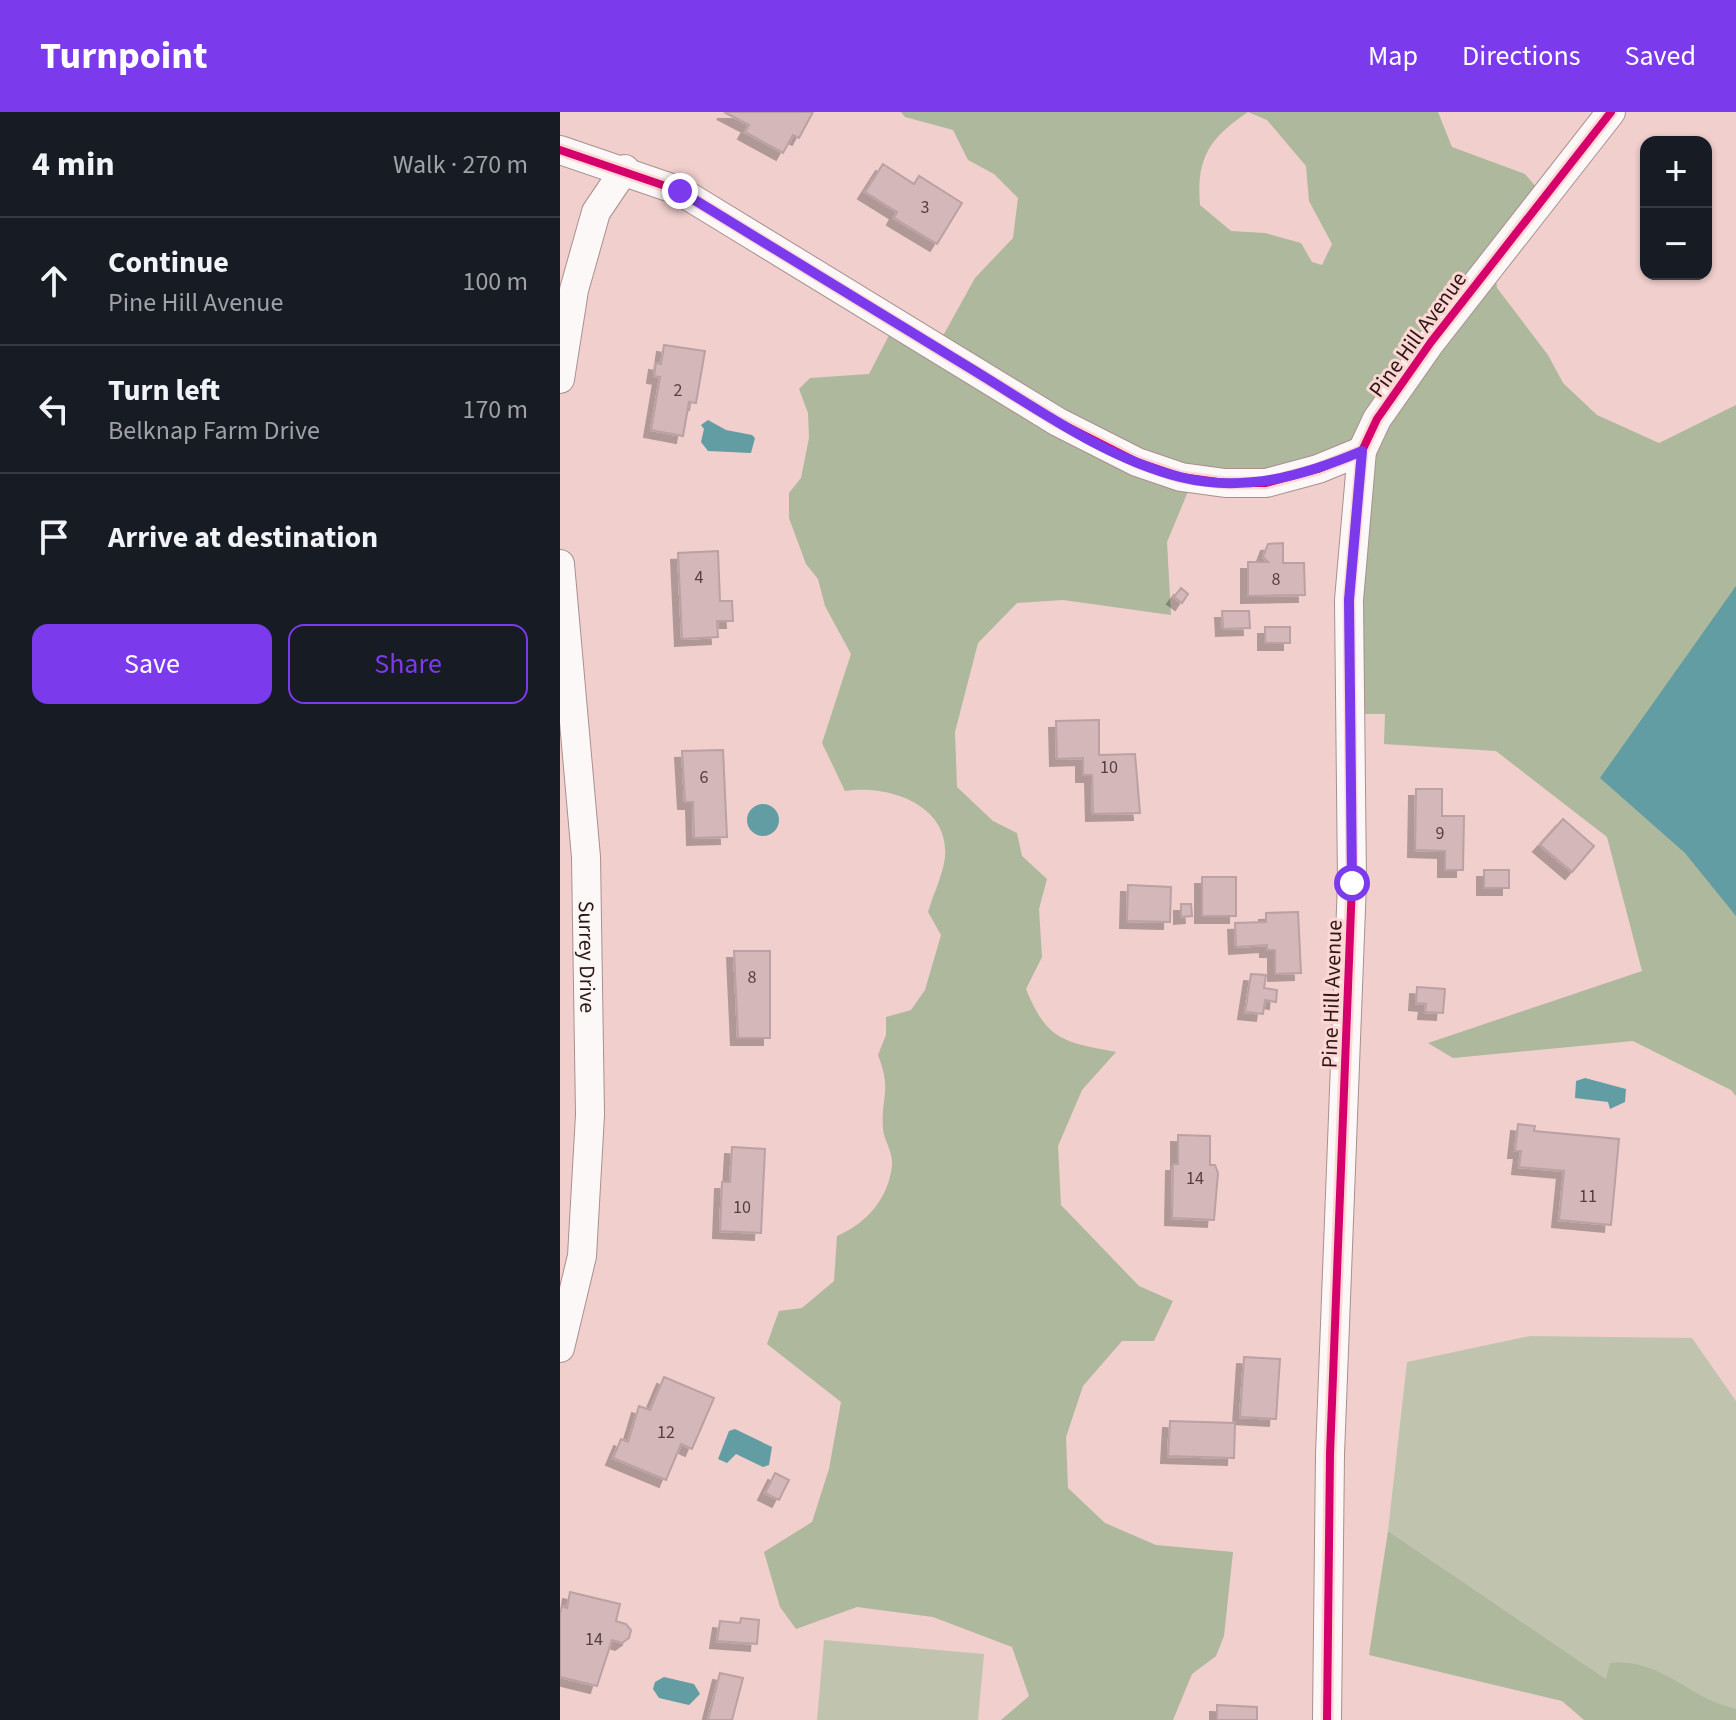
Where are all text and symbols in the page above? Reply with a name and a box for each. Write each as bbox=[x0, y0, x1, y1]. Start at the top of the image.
text: Turnpoint bbox=[40, 29, 208, 83]
text: Map bbox=[1368, 36, 1418, 76]
text: Directions bbox=[1462, 36, 1581, 76]
text: Saved bbox=[1625, 36, 1696, 76]
map controls bbox=[1640, 136, 1712, 280]
button: + bbox=[1640, 136, 1712, 208]
text: 4 min bbox=[32, 140, 115, 189]
text: Walk · 270 m bbox=[393, 146, 528, 183]
route end bbox=[662, 173, 698, 209]
house number: 3 bbox=[921, 195, 930, 220]
button: − bbox=[1640, 208, 1712, 280]
text: Continue bbox=[108, 241, 229, 284]
icon: ahead bbox=[32, 259, 76, 303]
text: 100 m bbox=[462, 263, 528, 300]
street label: Pine Hill Avenue bbox=[1361, 265, 1474, 404]
text: Pine Hill Avenue bbox=[108, 284, 283, 321]
text: Turn left bbox=[108, 369, 220, 412]
house number: 2 bbox=[674, 378, 683, 403]
icon: left bbox=[32, 387, 76, 431]
text: 170 m bbox=[462, 391, 528, 428]
text: Belknap Farm Drive bbox=[108, 412, 320, 449]
icon: arrive bbox=[32, 515, 76, 559]
text: Arrive at destination bbox=[108, 516, 378, 559]
house number: 4 bbox=[695, 565, 704, 590]
house number: 8 bbox=[1272, 567, 1281, 592]
button: Save bbox=[32, 624, 272, 704]
button: Share bbox=[288, 624, 528, 704]
house number: 10 bbox=[1100, 755, 1118, 780]
house number: 6 bbox=[700, 765, 709, 790]
house number: 9 bbox=[1436, 821, 1445, 846]
route start bbox=[1334, 865, 1370, 901]
street label: Surrey Drive bbox=[570, 901, 603, 1013]
street label: Pine Hill Avenue bbox=[1313, 919, 1351, 1069]
house number: 8 bbox=[748, 965, 757, 990]
house number: 14 bbox=[1186, 1166, 1204, 1191]
house number: 11 bbox=[1579, 1184, 1597, 1209]
house number: 10 bbox=[733, 1195, 751, 1220]
house number: 12 bbox=[657, 1420, 675, 1445]
house number: 14 bbox=[585, 1627, 603, 1652]

